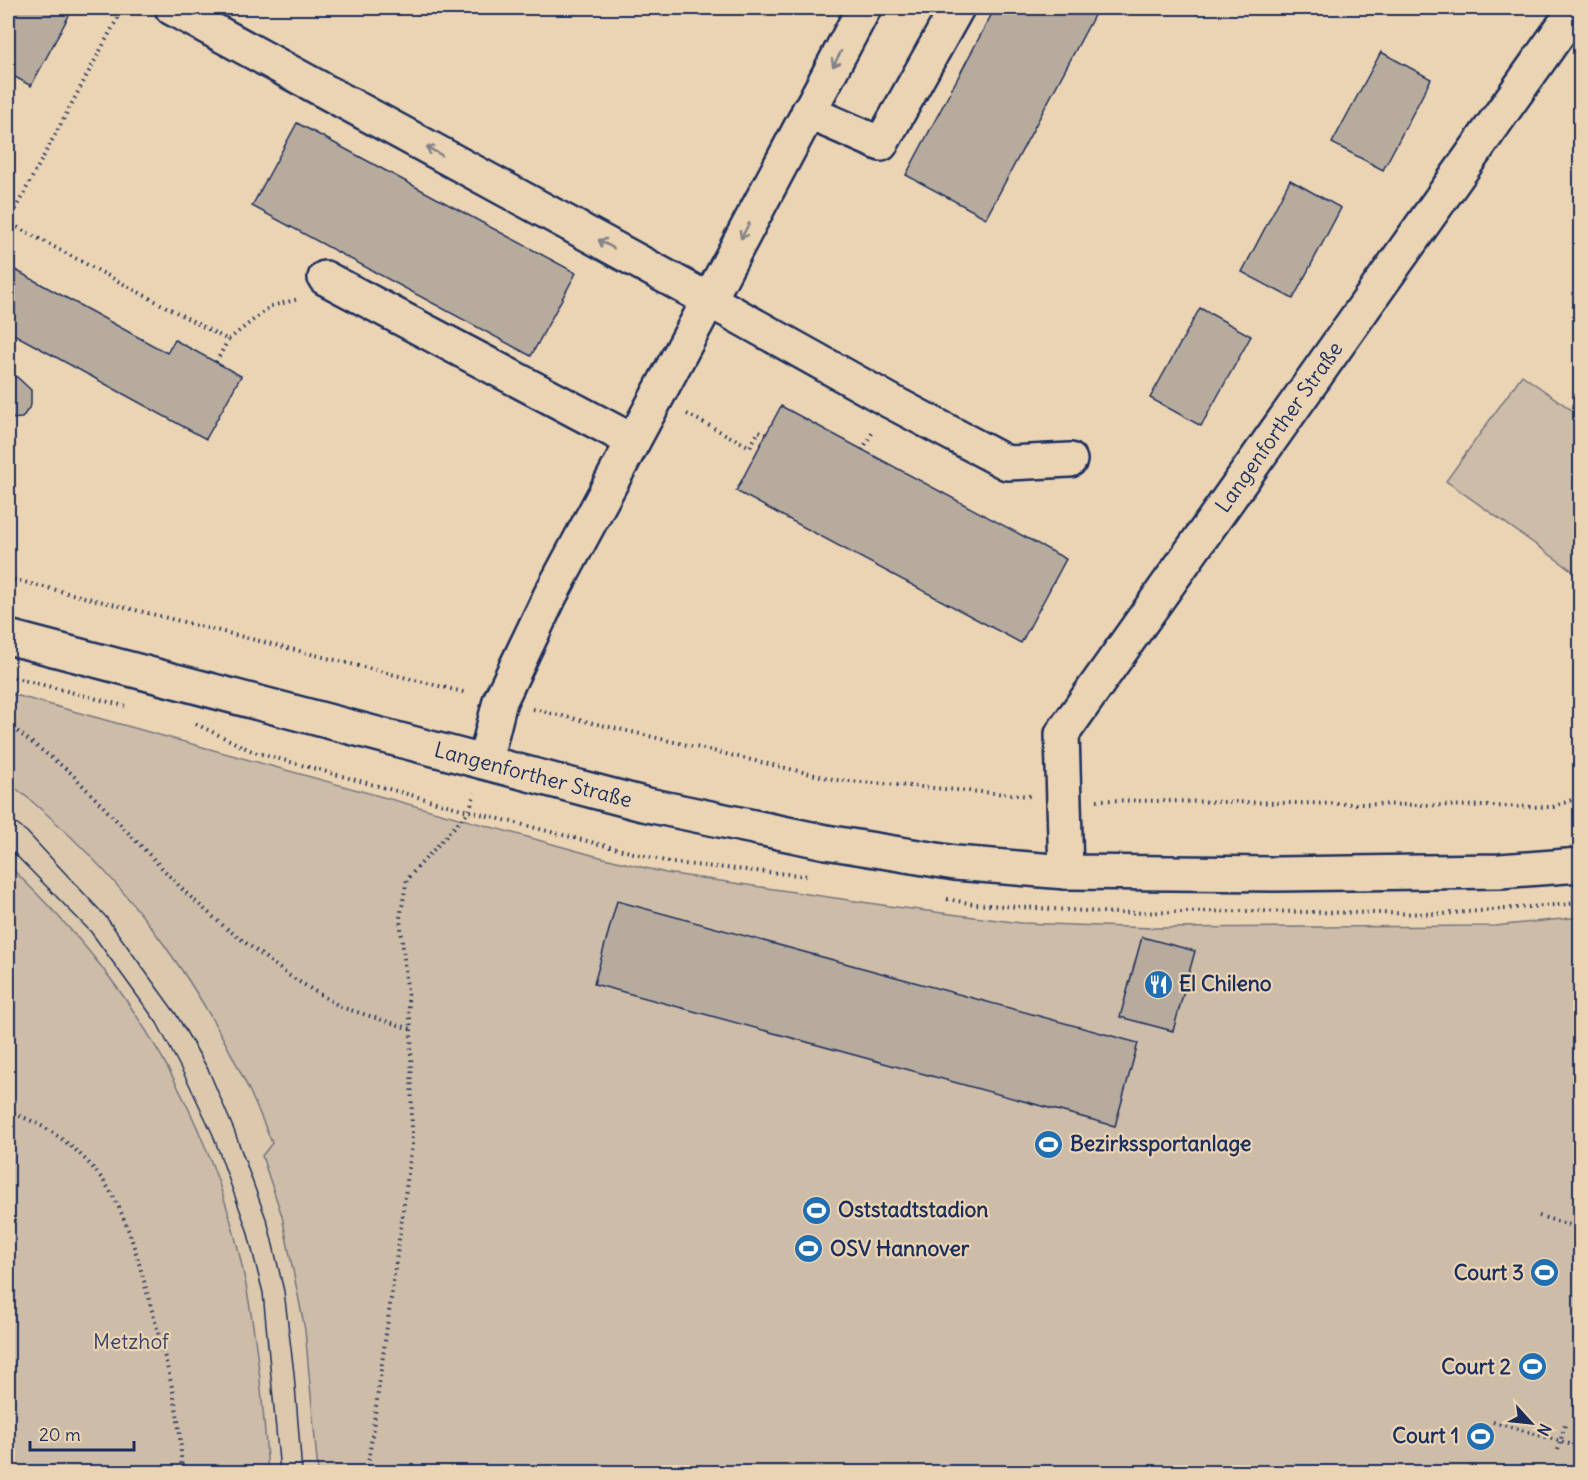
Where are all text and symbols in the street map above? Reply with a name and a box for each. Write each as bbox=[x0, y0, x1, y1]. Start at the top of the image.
one-way arrow bbox=[831, 50, 843, 67]
one-way arrow bbox=[426, 145, 444, 156]
one-way arrow bbox=[739, 222, 750, 240]
one-way arrow bbox=[597, 238, 615, 249]
street label: Langenforther Straße bbox=[1209, 336, 1349, 518]
street label: Langenforther Straße bbox=[432, 736, 635, 814]
restaurant icon: El Chileno bbox=[1142, 968, 1174, 1000]
place label: El Chileno bbox=[1179, 970, 1272, 997]
sports icon: Bezirkssportanlage bbox=[1033, 1128, 1065, 1160]
place label: Bezirkssportanlage bbox=[1070, 1130, 1251, 1157]
sports icon: Oststadtstadion bbox=[801, 1194, 833, 1226]
place label: Oststadtstadion bbox=[838, 1196, 988, 1223]
sports icon: OSV Hannover bbox=[793, 1233, 825, 1265]
place label: OSV Hannover bbox=[830, 1235, 970, 1262]
sports icon: Court 3 bbox=[1529, 1257, 1561, 1289]
place label: Court 3 bbox=[1454, 1259, 1524, 1286]
park label: Metzhof bbox=[93, 1328, 170, 1355]
sports icon: Court 2 bbox=[1516, 1351, 1548, 1383]
place label: Court 2 bbox=[1441, 1353, 1511, 1380]
north arrow bbox=[1501, 1393, 1561, 1453]
scale bar bbox=[30, 1414, 134, 1452]
sports icon: Court 1 bbox=[1464, 1420, 1496, 1452]
text: N bbox=[1533, 1420, 1556, 1439]
place label: Court 1 bbox=[1392, 1422, 1459, 1449]
text: 20 m bbox=[39, 1423, 81, 1446]

